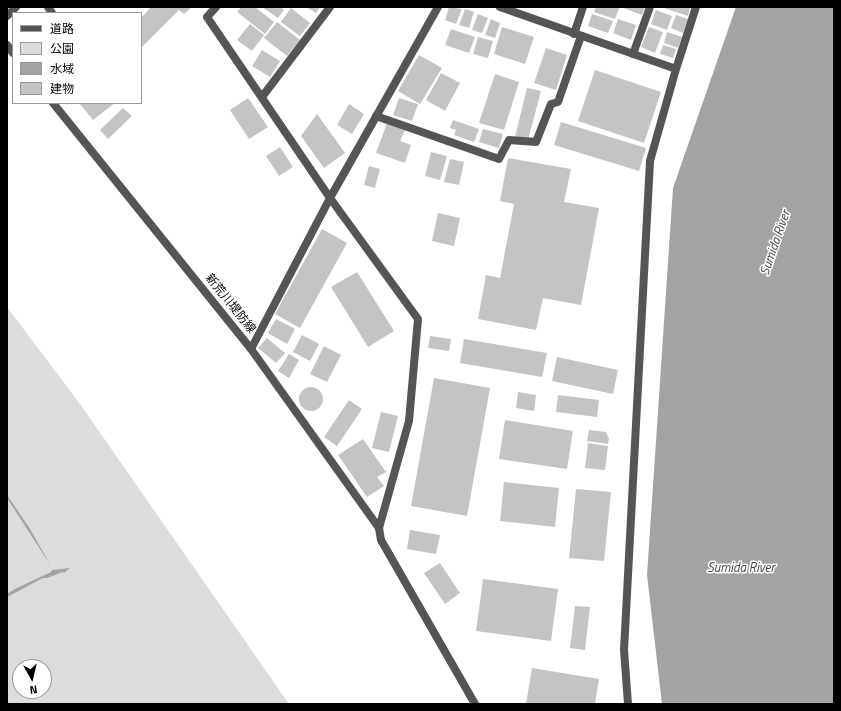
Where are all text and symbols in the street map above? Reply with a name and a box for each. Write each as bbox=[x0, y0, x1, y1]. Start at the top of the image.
legend bbox=[12, 12, 142, 104]
text: 道路 bbox=[50, 19, 74, 38]
text: 公園 bbox=[50, 39, 74, 58]
text: 水域 bbox=[50, 59, 74, 78]
text: 建物 bbox=[50, 79, 74, 98]
water label: Sumida River bbox=[758, 209, 794, 277]
street label: 新荒川堤防線 bbox=[202, 271, 258, 337]
water label: Sumida River bbox=[707, 561, 775, 577]
north arrow bbox=[12, 659, 52, 699]
text: N bbox=[29, 681, 38, 698]

